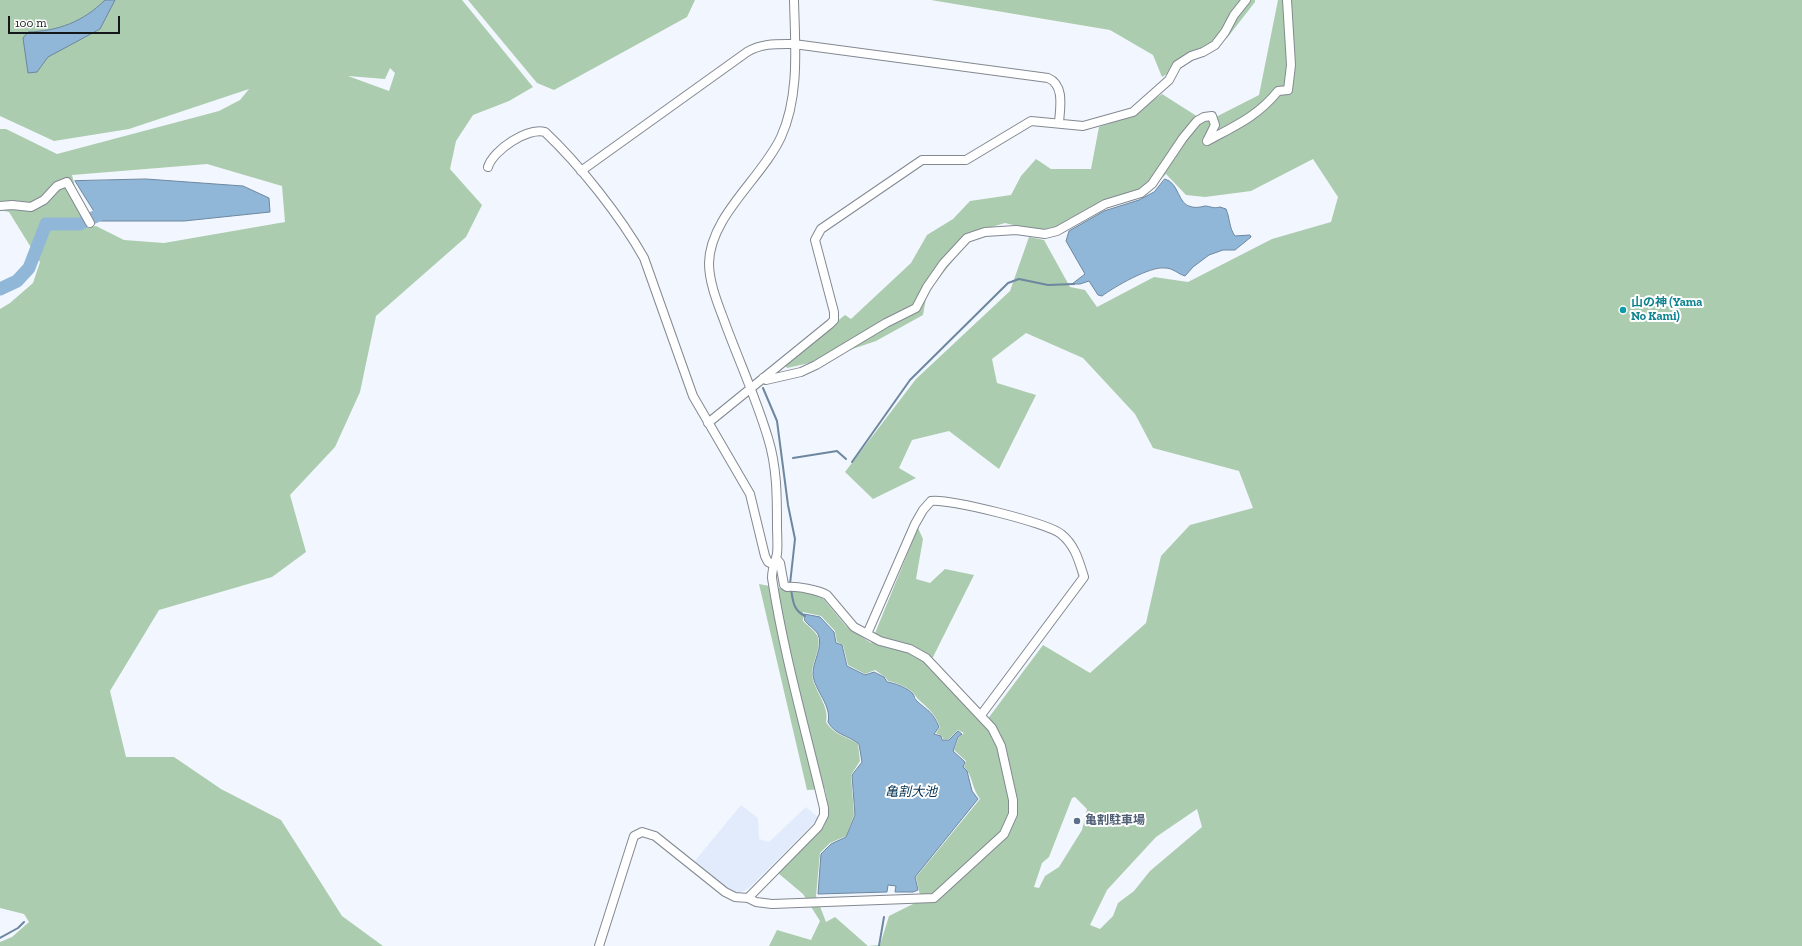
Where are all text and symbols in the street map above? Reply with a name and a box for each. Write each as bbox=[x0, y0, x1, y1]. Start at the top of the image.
scale bar bbox=[10, 8, 122, 34]
text: 100 m bbox=[15, 16, 47, 30]
place label: 山の神 (Yama No Kami) bbox=[1631, 296, 1702, 324]
marker: 山の神 (Yama No Kami) bbox=[1618, 305, 1628, 315]
water label: 亀割大池 bbox=[885, 784, 937, 800]
place label: 亀割駐車場 bbox=[1085, 814, 1145, 828]
marker: 亀割駐車場 bbox=[1072, 816, 1082, 826]

